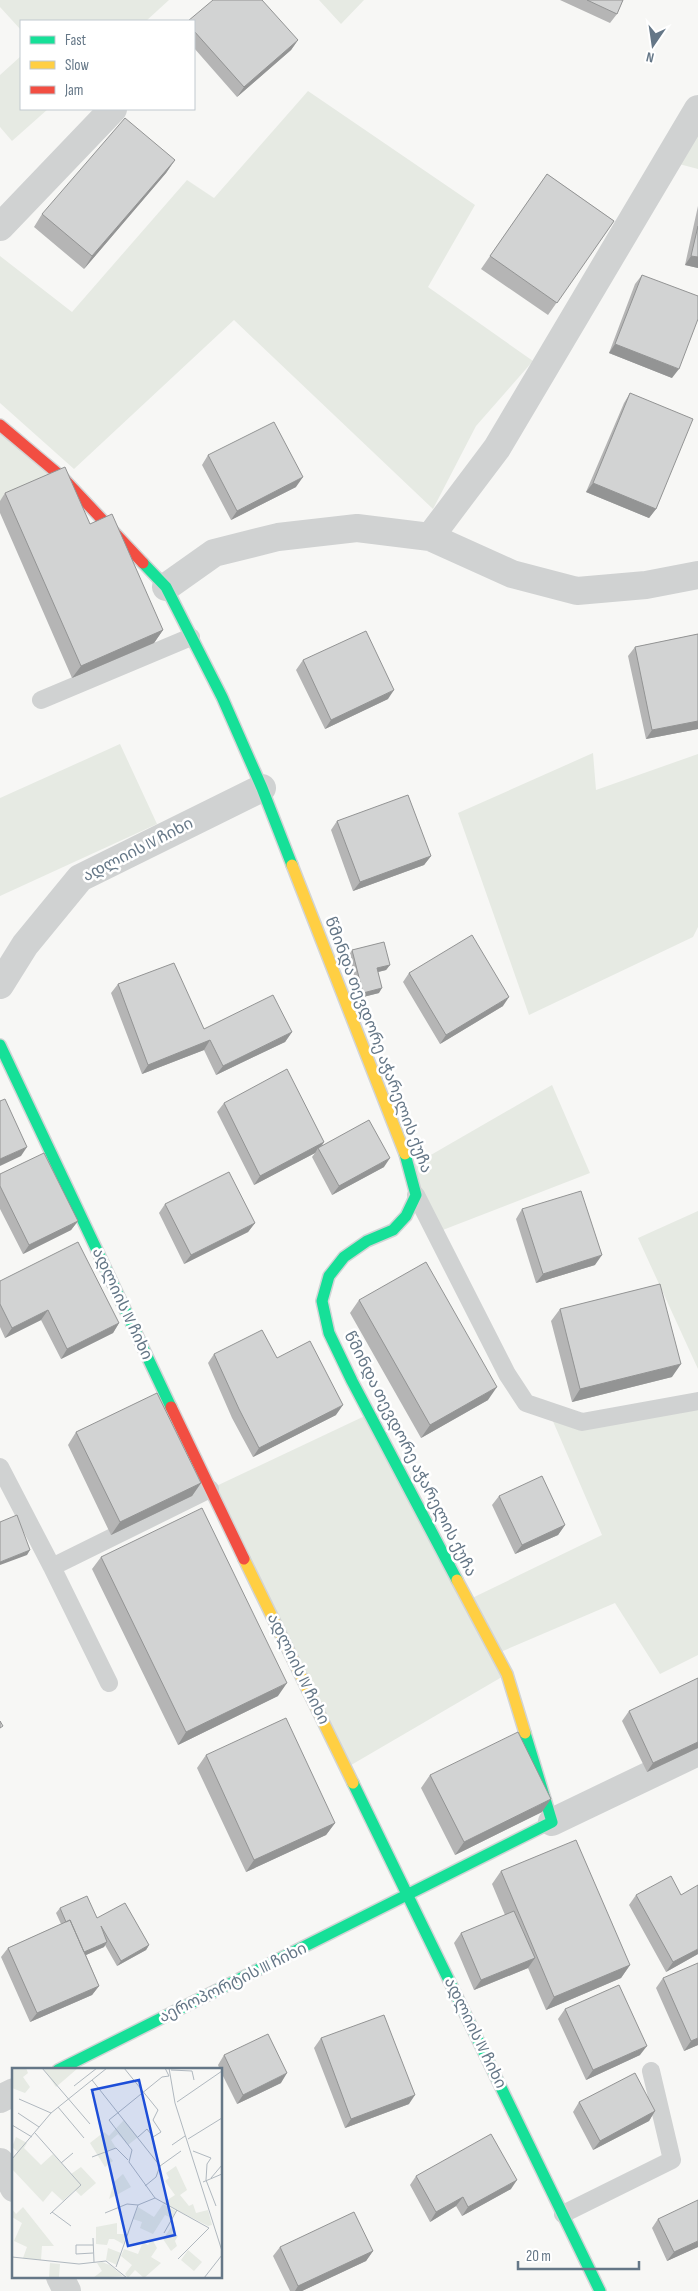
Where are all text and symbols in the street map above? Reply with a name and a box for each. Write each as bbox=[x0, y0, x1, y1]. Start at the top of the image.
legend bbox=[20, 20, 195, 110]
north arrow bbox=[628, 20, 678, 70]
text: Fast bbox=[65, 31, 87, 50]
text: N bbox=[645, 48, 656, 66]
text: Slow bbox=[65, 56, 89, 75]
text: Jam bbox=[64, 81, 83, 100]
street label: ადლიის IV ჩიხი bbox=[80, 814, 196, 886]
street label: წმინდა თევდორე აჭარელის ქუჩა bbox=[320, 914, 436, 1176]
street label: ადლიის IV ჩიხი bbox=[88, 1245, 156, 1363]
street label: წმინდა თევდორე აჭარელის ქუჩა bbox=[340, 1328, 480, 1580]
street label: ადლიის IV ჩიხი bbox=[263, 1610, 333, 1728]
street label: აეროპორტის III ჩიხი bbox=[156, 1939, 310, 2027]
street label: ადლიის IV ჩიხი bbox=[440, 1974, 510, 2092]
inset map bbox=[12, 2068, 222, 2278]
scale bar bbox=[518, 2238, 639, 2270]
text: 20 m bbox=[526, 2247, 551, 2266]

